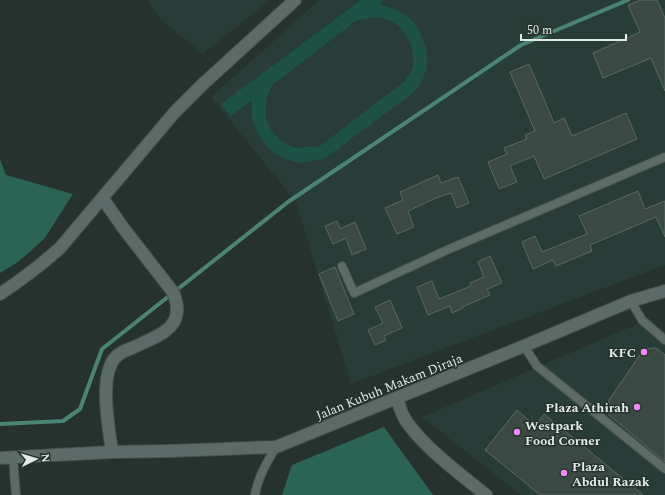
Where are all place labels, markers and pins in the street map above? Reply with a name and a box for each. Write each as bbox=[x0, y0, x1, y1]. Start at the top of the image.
place label: KFC bbox=[608, 343, 636, 363]
marker: KFC bbox=[639, 347, 649, 357]
place label: Plaza Athirah bbox=[545, 398, 629, 418]
marker: Plaza Athirah bbox=[632, 402, 642, 412]
place label: Westpark Food Corner bbox=[525, 416, 601, 451]
marker: Westpark Food Corner bbox=[512, 427, 522, 437]
place label: Plaza Abdul Razak bbox=[572, 457, 650, 492]
marker: Plaza Abdul Razak bbox=[559, 468, 569, 478]

